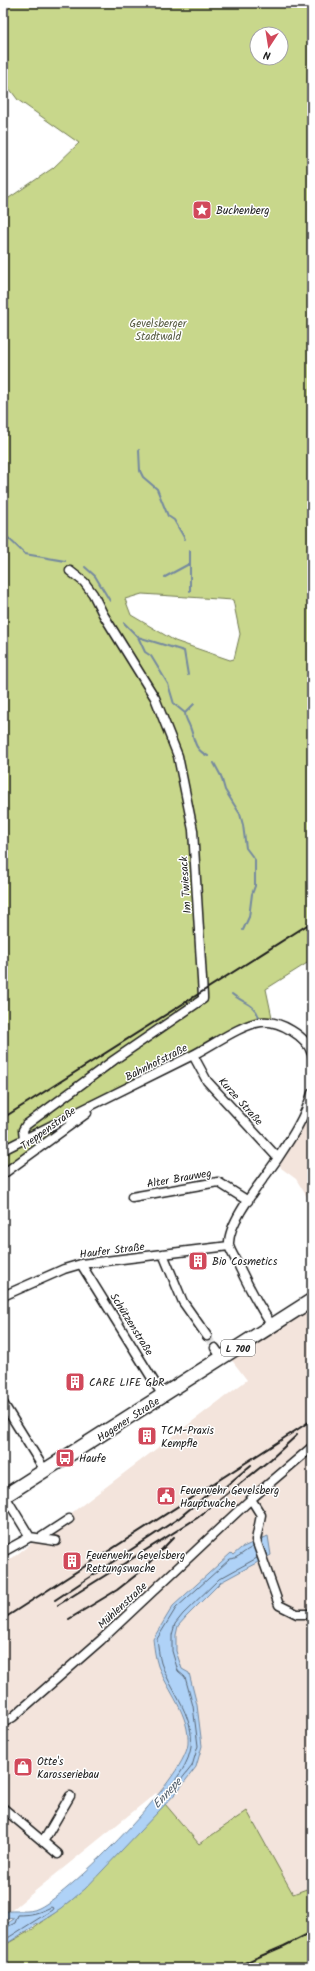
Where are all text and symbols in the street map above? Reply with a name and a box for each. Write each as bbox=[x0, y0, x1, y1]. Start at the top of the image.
north arrow bbox=[249, 26, 289, 66]
text: N bbox=[262, 45, 272, 64]
place icon: Buchenberg bbox=[191, 199, 213, 221]
place label: Buchenberg bbox=[216, 202, 270, 220]
park label: Gevelsberger Stadtwald bbox=[130, 315, 188, 346]
street label: Im Twiesack bbox=[175, 855, 197, 914]
street label: Bahnhofstraße bbox=[122, 1039, 191, 1086]
street label: Kurze Straße bbox=[214, 1073, 267, 1130]
street label: Treppenstraße bbox=[17, 1102, 80, 1155]
street label: Alter Brauweg bbox=[145, 1164, 213, 1194]
street label: Haufer Straße bbox=[79, 1238, 146, 1264]
building icon: Bio Cosmetics bbox=[187, 1250, 209, 1272]
place label: Bio Cosmetics bbox=[212, 1253, 278, 1271]
street label: Schützenstraße bbox=[105, 1290, 158, 1359]
road number: L 700 bbox=[221, 1340, 255, 1356]
building icon: CARE LIFE GbR bbox=[64, 1371, 86, 1393]
place label: CARE LIFE GbR bbox=[89, 1374, 165, 1392]
street label: Hagener Straße bbox=[94, 1393, 164, 1447]
place label: TCM-Praxis Kempfle bbox=[161, 1422, 214, 1453]
building icon: TCM-Praxis Kempfle bbox=[136, 1425, 158, 1447]
bus stop icon: Haufe bbox=[54, 1447, 76, 1469]
place label: Haufe bbox=[79, 1450, 106, 1468]
place label: Feuerwehr Gevelsberg Hauptwache bbox=[180, 1482, 279, 1513]
public building icon: Feuerwehr Gevelsberg Hauptwache bbox=[155, 1485, 177, 1507]
place label: Feuerwehr Gevelsberg Rettungswache bbox=[86, 1547, 185, 1578]
building icon: Feuerwehr Gevelsberg Rettungswache bbox=[61, 1550, 83, 1572]
street label: Mühlenstraße bbox=[94, 1578, 152, 1634]
place label: Otte's Karosseriebau bbox=[37, 1753, 100, 1784]
shop icon: Otte's Karosseriebau bbox=[12, 1756, 34, 1778]
water label: Ennepe bbox=[148, 1772, 188, 1813]

